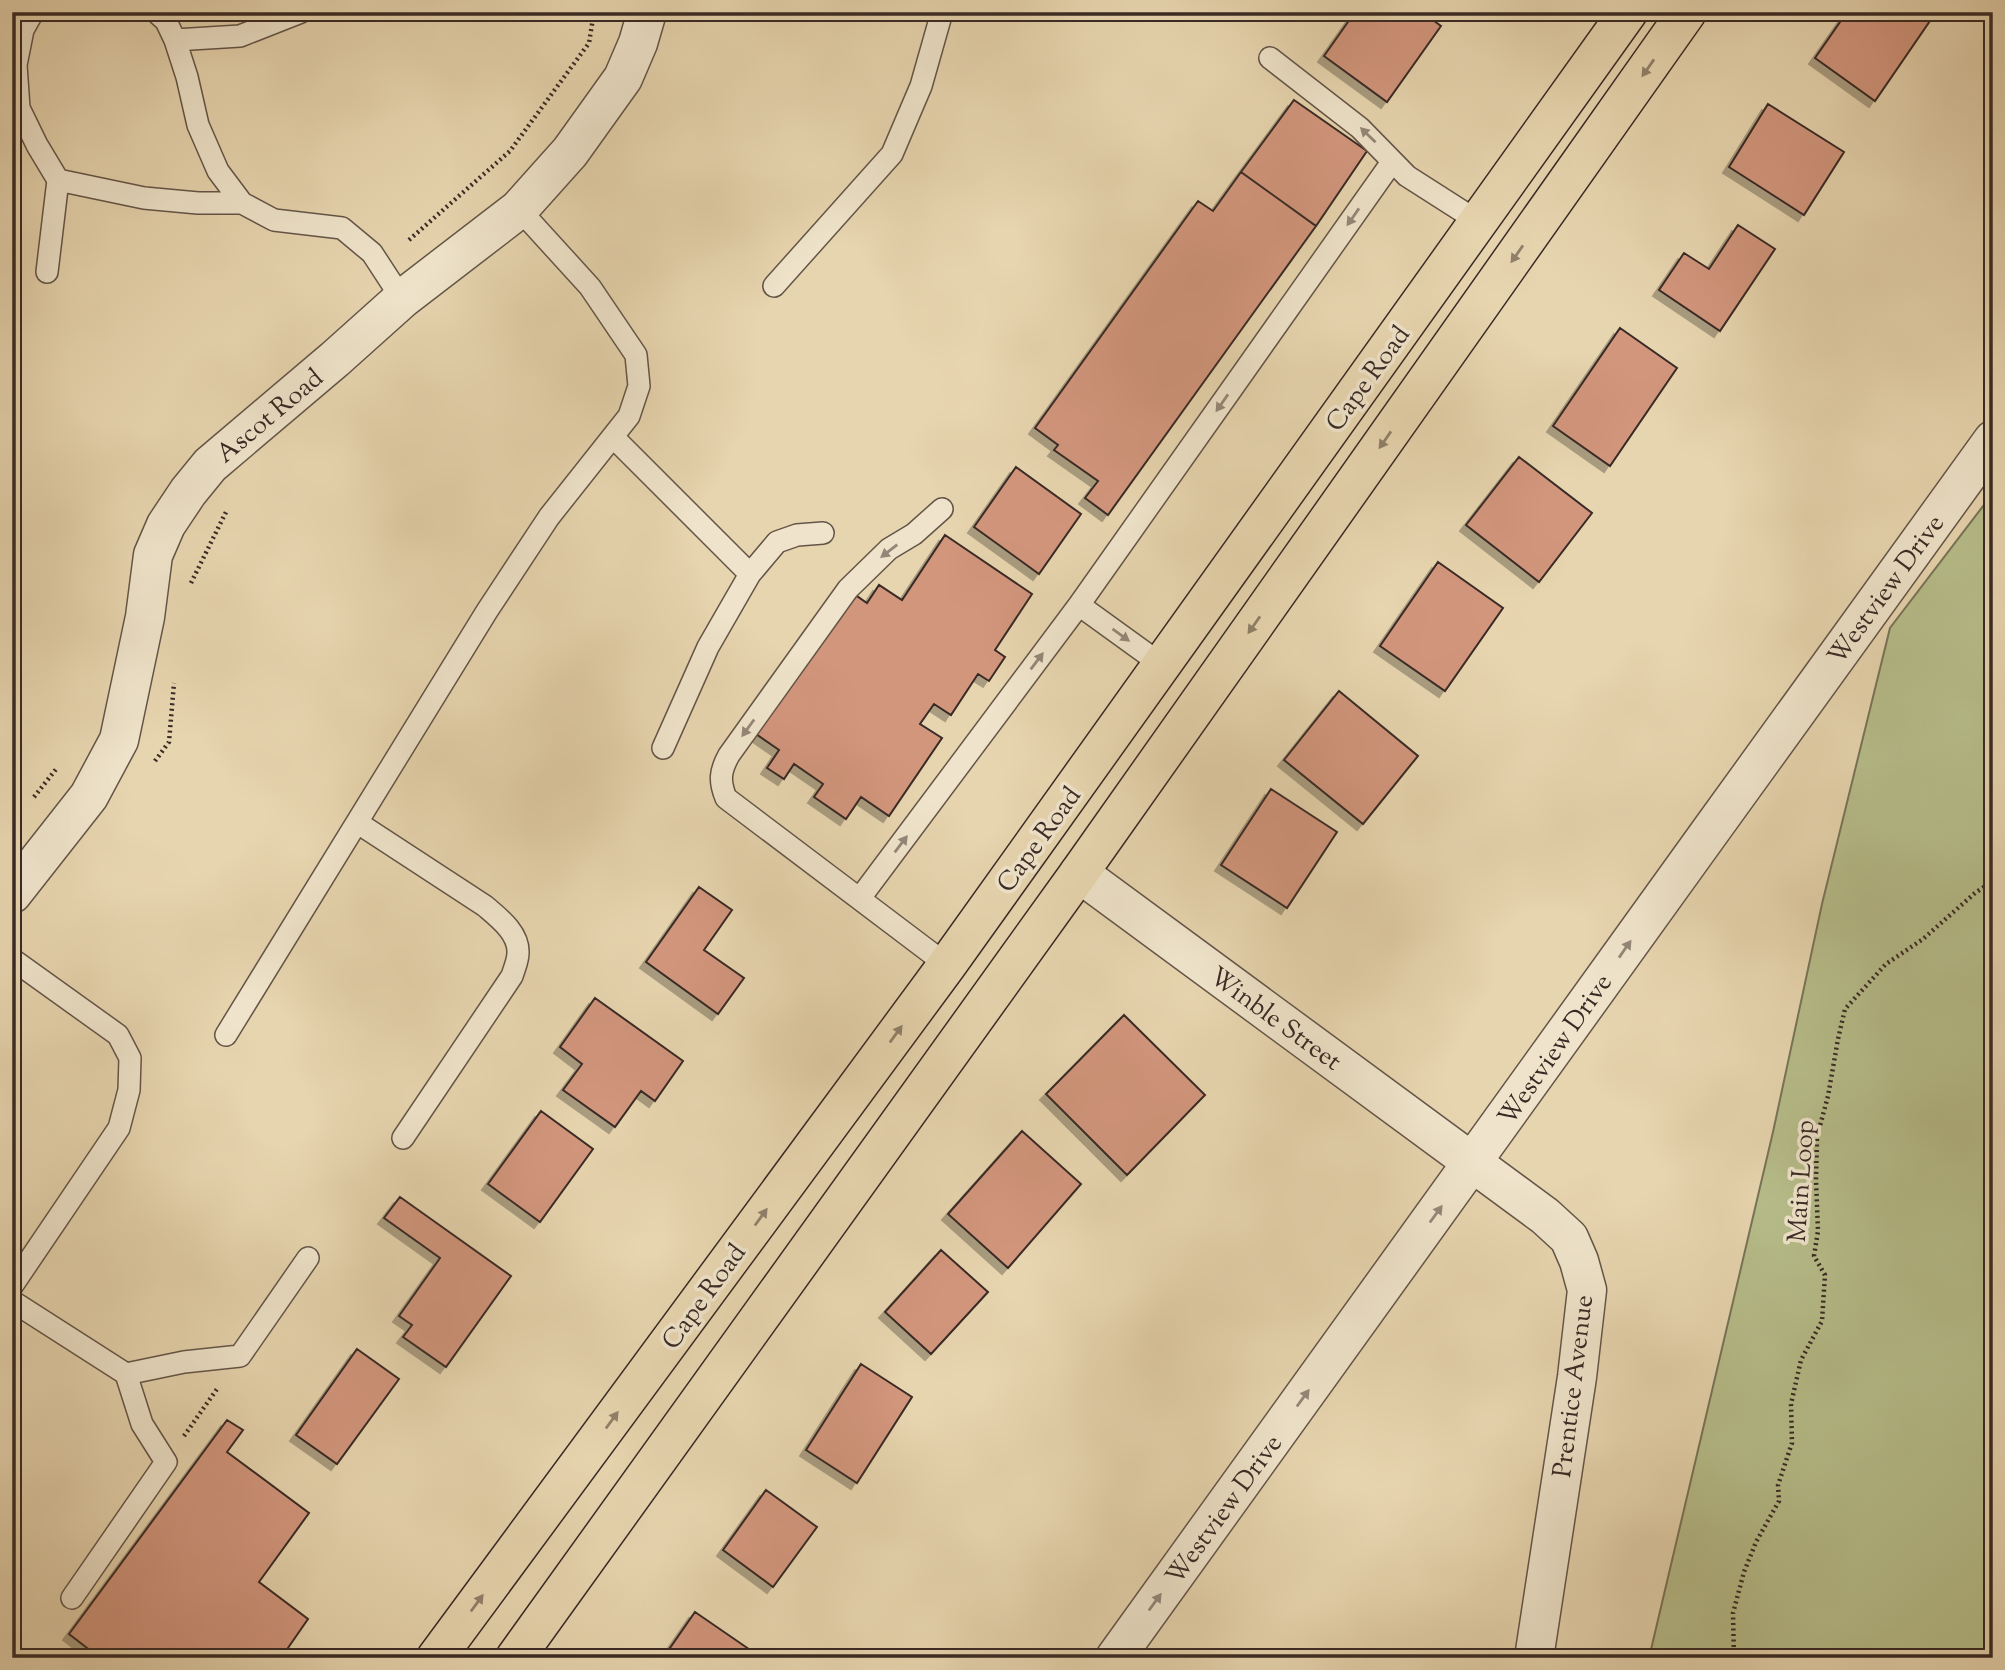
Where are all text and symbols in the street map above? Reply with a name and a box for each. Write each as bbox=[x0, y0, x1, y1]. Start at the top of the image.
one-way arrow bbox=[1641, 59, 1655, 77]
one-way arrow bbox=[1359, 127, 1377, 143]
one-way arrow bbox=[1346, 208, 1360, 226]
one-way arrow bbox=[1510, 245, 1524, 263]
street label: Cape Road bbox=[1318, 319, 1420, 440]
street label: Ascot Road bbox=[209, 361, 333, 473]
one-way arrow bbox=[1215, 394, 1229, 412]
one-way arrow bbox=[1378, 431, 1392, 449]
street label: Westview Drive bbox=[1820, 508, 1954, 673]
one-way arrow bbox=[880, 544, 898, 559]
one-way arrow bbox=[1247, 616, 1261, 634]
one-way arrow bbox=[1112, 628, 1130, 642]
one-way arrow bbox=[1030, 652, 1044, 670]
one-way arrow bbox=[741, 719, 755, 737]
street label: Cape Road bbox=[989, 780, 1091, 901]
one-way arrow bbox=[894, 835, 908, 853]
one-way arrow bbox=[1618, 940, 1632, 958]
street label: Winble Street bbox=[1201, 959, 1348, 1081]
street label: Westview Drive bbox=[1490, 967, 1622, 1134]
one-way arrow bbox=[889, 1025, 903, 1043]
street label: Main Loop bbox=[1780, 1119, 1825, 1244]
one-way arrow bbox=[1429, 1205, 1443, 1223]
one-way arrow bbox=[754, 1208, 768, 1226]
street label: Cape Road bbox=[654, 1237, 756, 1358]
street label: Prentice Avenue bbox=[1545, 1293, 1604, 1480]
one-way arrow bbox=[1296, 1389, 1310, 1407]
one-way arrow bbox=[605, 1411, 619, 1429]
street label: Westview Drive bbox=[1158, 1428, 1292, 1593]
one-way arrow bbox=[1148, 1593, 1162, 1612]
one-way arrow bbox=[470, 1594, 484, 1612]

